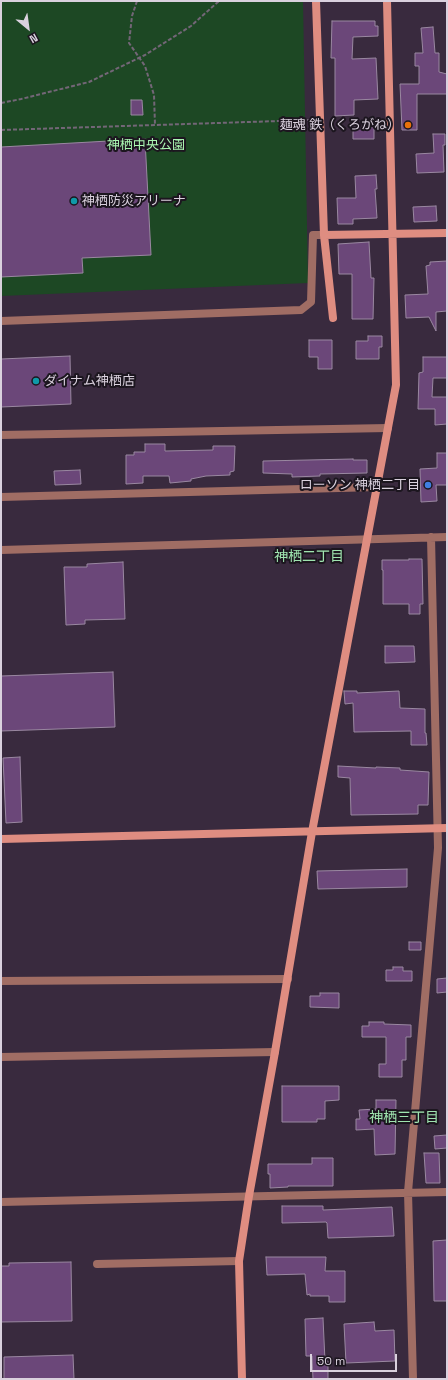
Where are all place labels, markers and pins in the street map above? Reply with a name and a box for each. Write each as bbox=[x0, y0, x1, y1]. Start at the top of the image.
place label: 麺魂 鉄（くろがね） bbox=[280, 117, 400, 133]
marker: 麺魂 鉄（くろがね） bbox=[403, 120, 413, 130]
place label: 神栖防災アリーナ bbox=[82, 193, 186, 209]
marker: 神栖防災アリーナ bbox=[69, 196, 79, 206]
place label: ダイナム神栖店 bbox=[44, 373, 135, 389]
marker: ダイナム神栖店 bbox=[31, 376, 41, 386]
place label: ローソン 神栖二丁目 bbox=[300, 477, 420, 493]
marker: ローソン 神栖二丁目 bbox=[423, 480, 433, 490]

